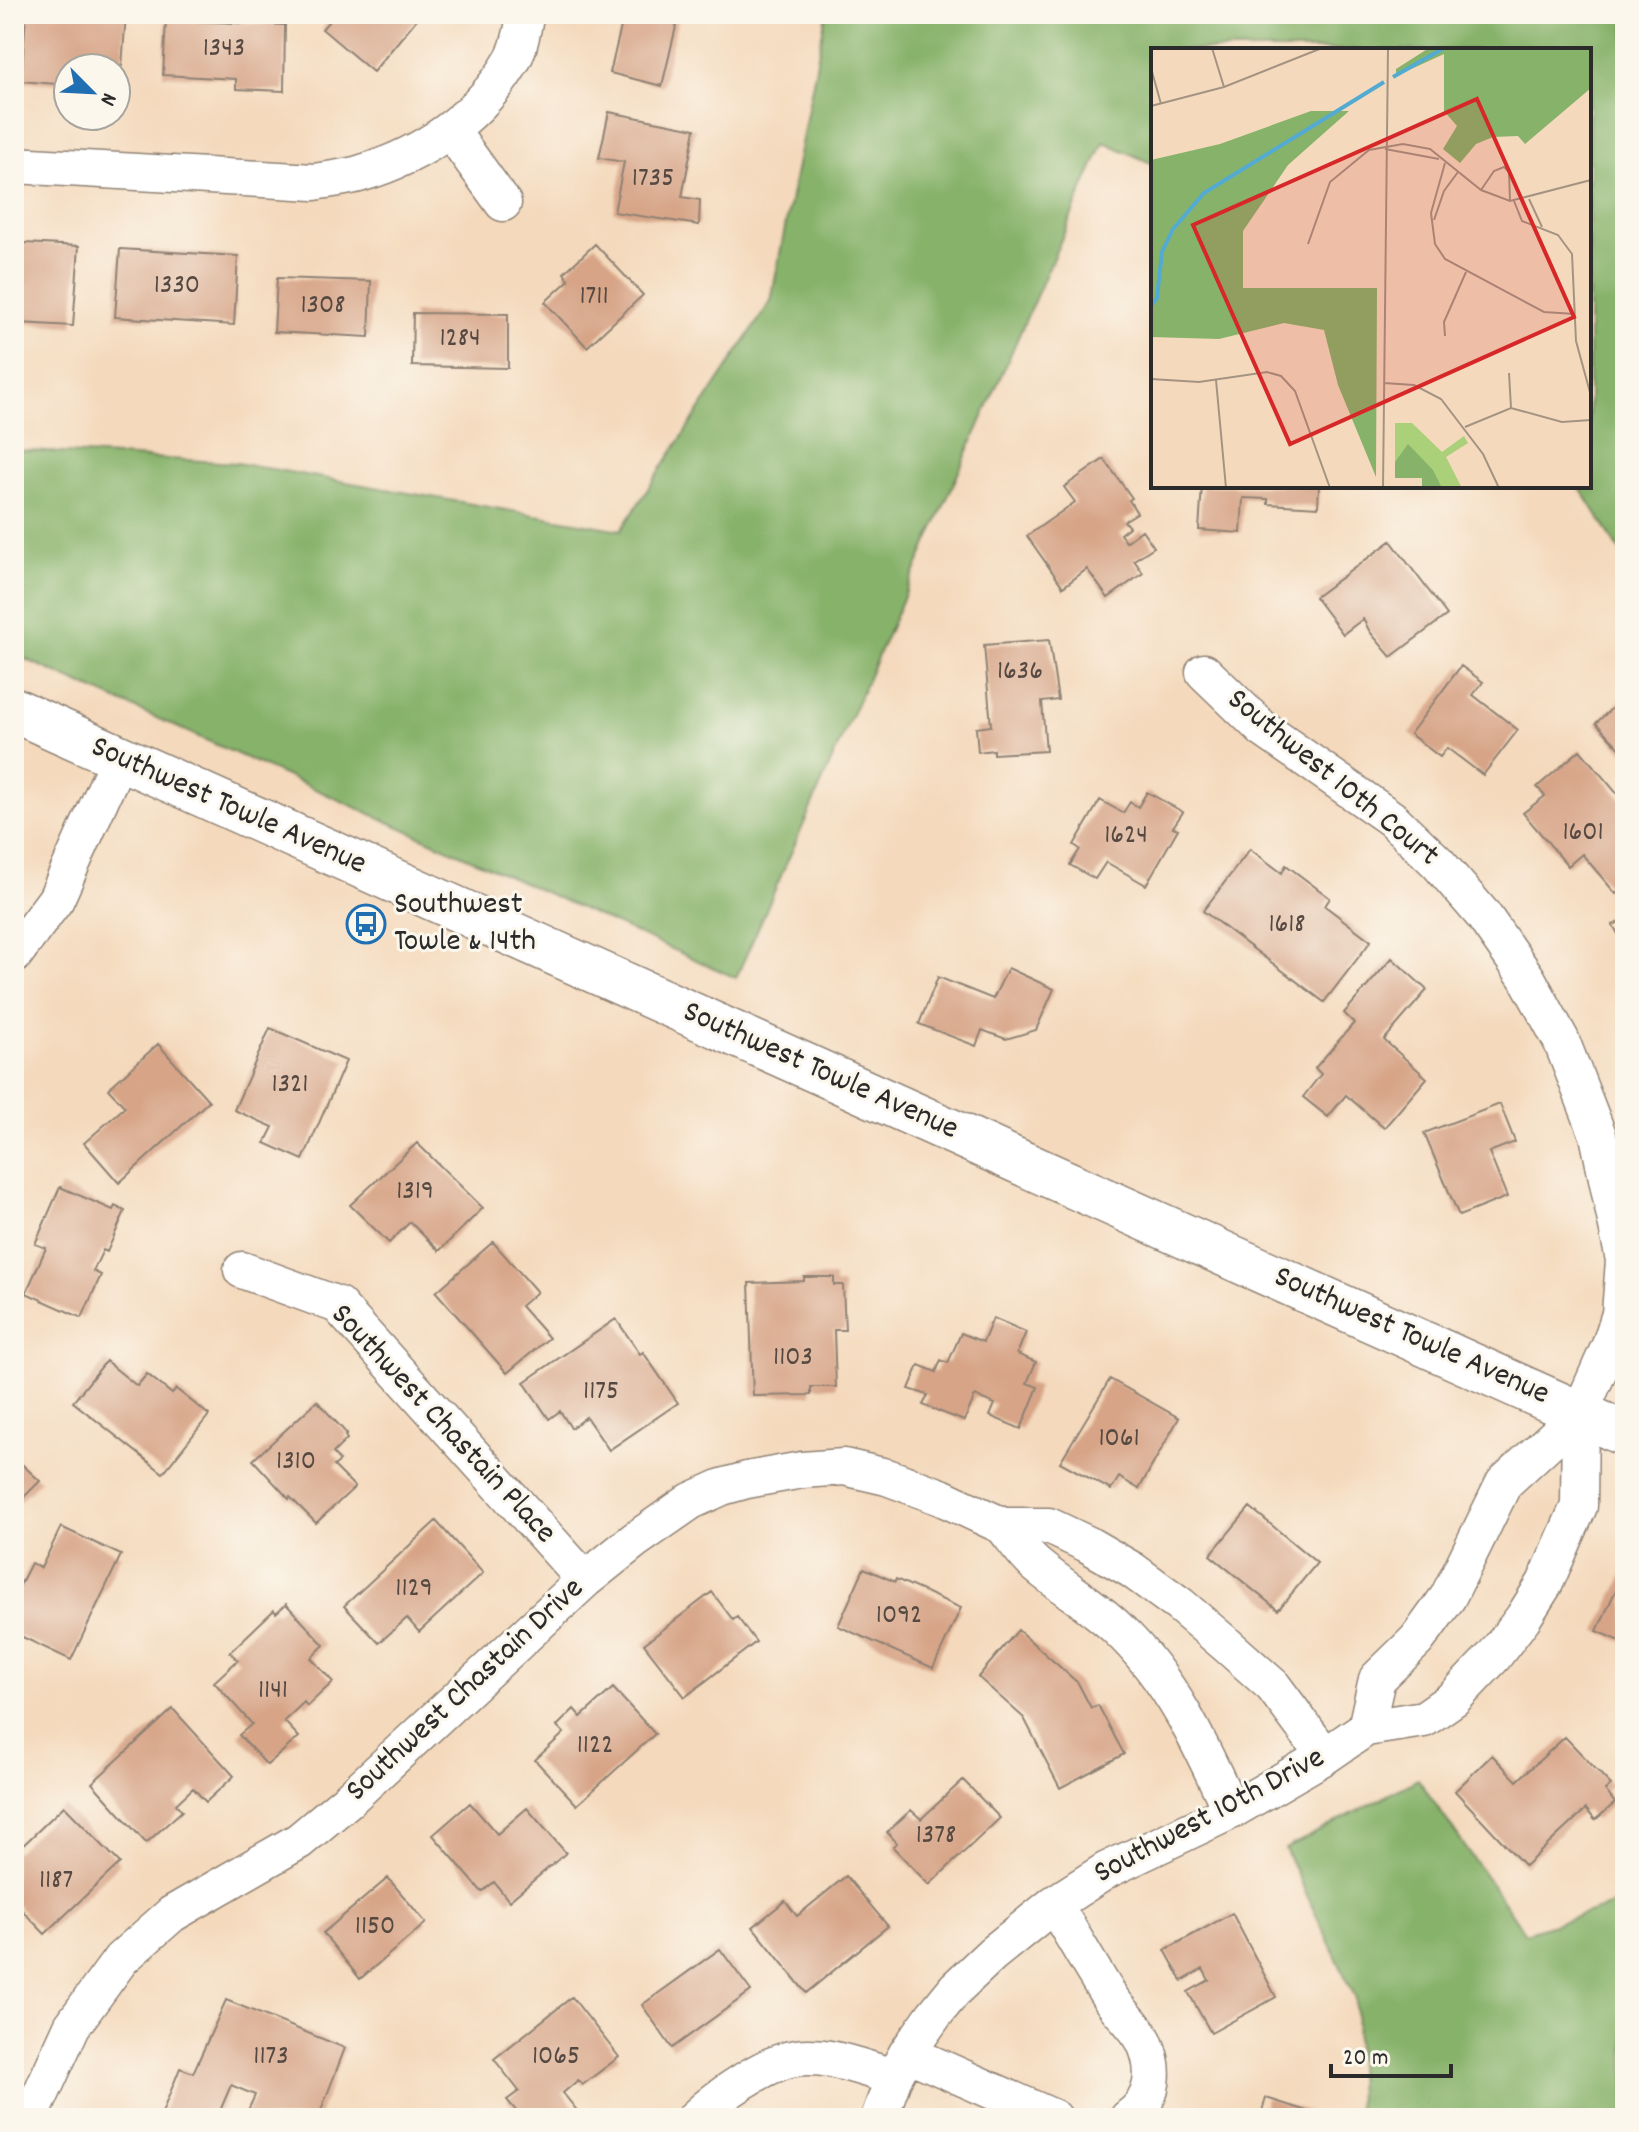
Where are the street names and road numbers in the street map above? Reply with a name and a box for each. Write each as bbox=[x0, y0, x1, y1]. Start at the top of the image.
street label: Southwest 10th Court bbox=[1216, 679, 1448, 879]
street label: Southwest Towle Avenue bbox=[83, 726, 373, 888]
street label: Southwest Towle Avenue bbox=[675, 991, 965, 1153]
street label: Southwest Towle Avenue bbox=[1266, 1256, 1556, 1418]
street label: Southwest Chastain Place bbox=[318, 1295, 566, 1555]
street label: Southwest Chastain Drive bbox=[336, 1568, 596, 1814]
street label: Southwest 10th Drive bbox=[1086, 1737, 1334, 1897]

